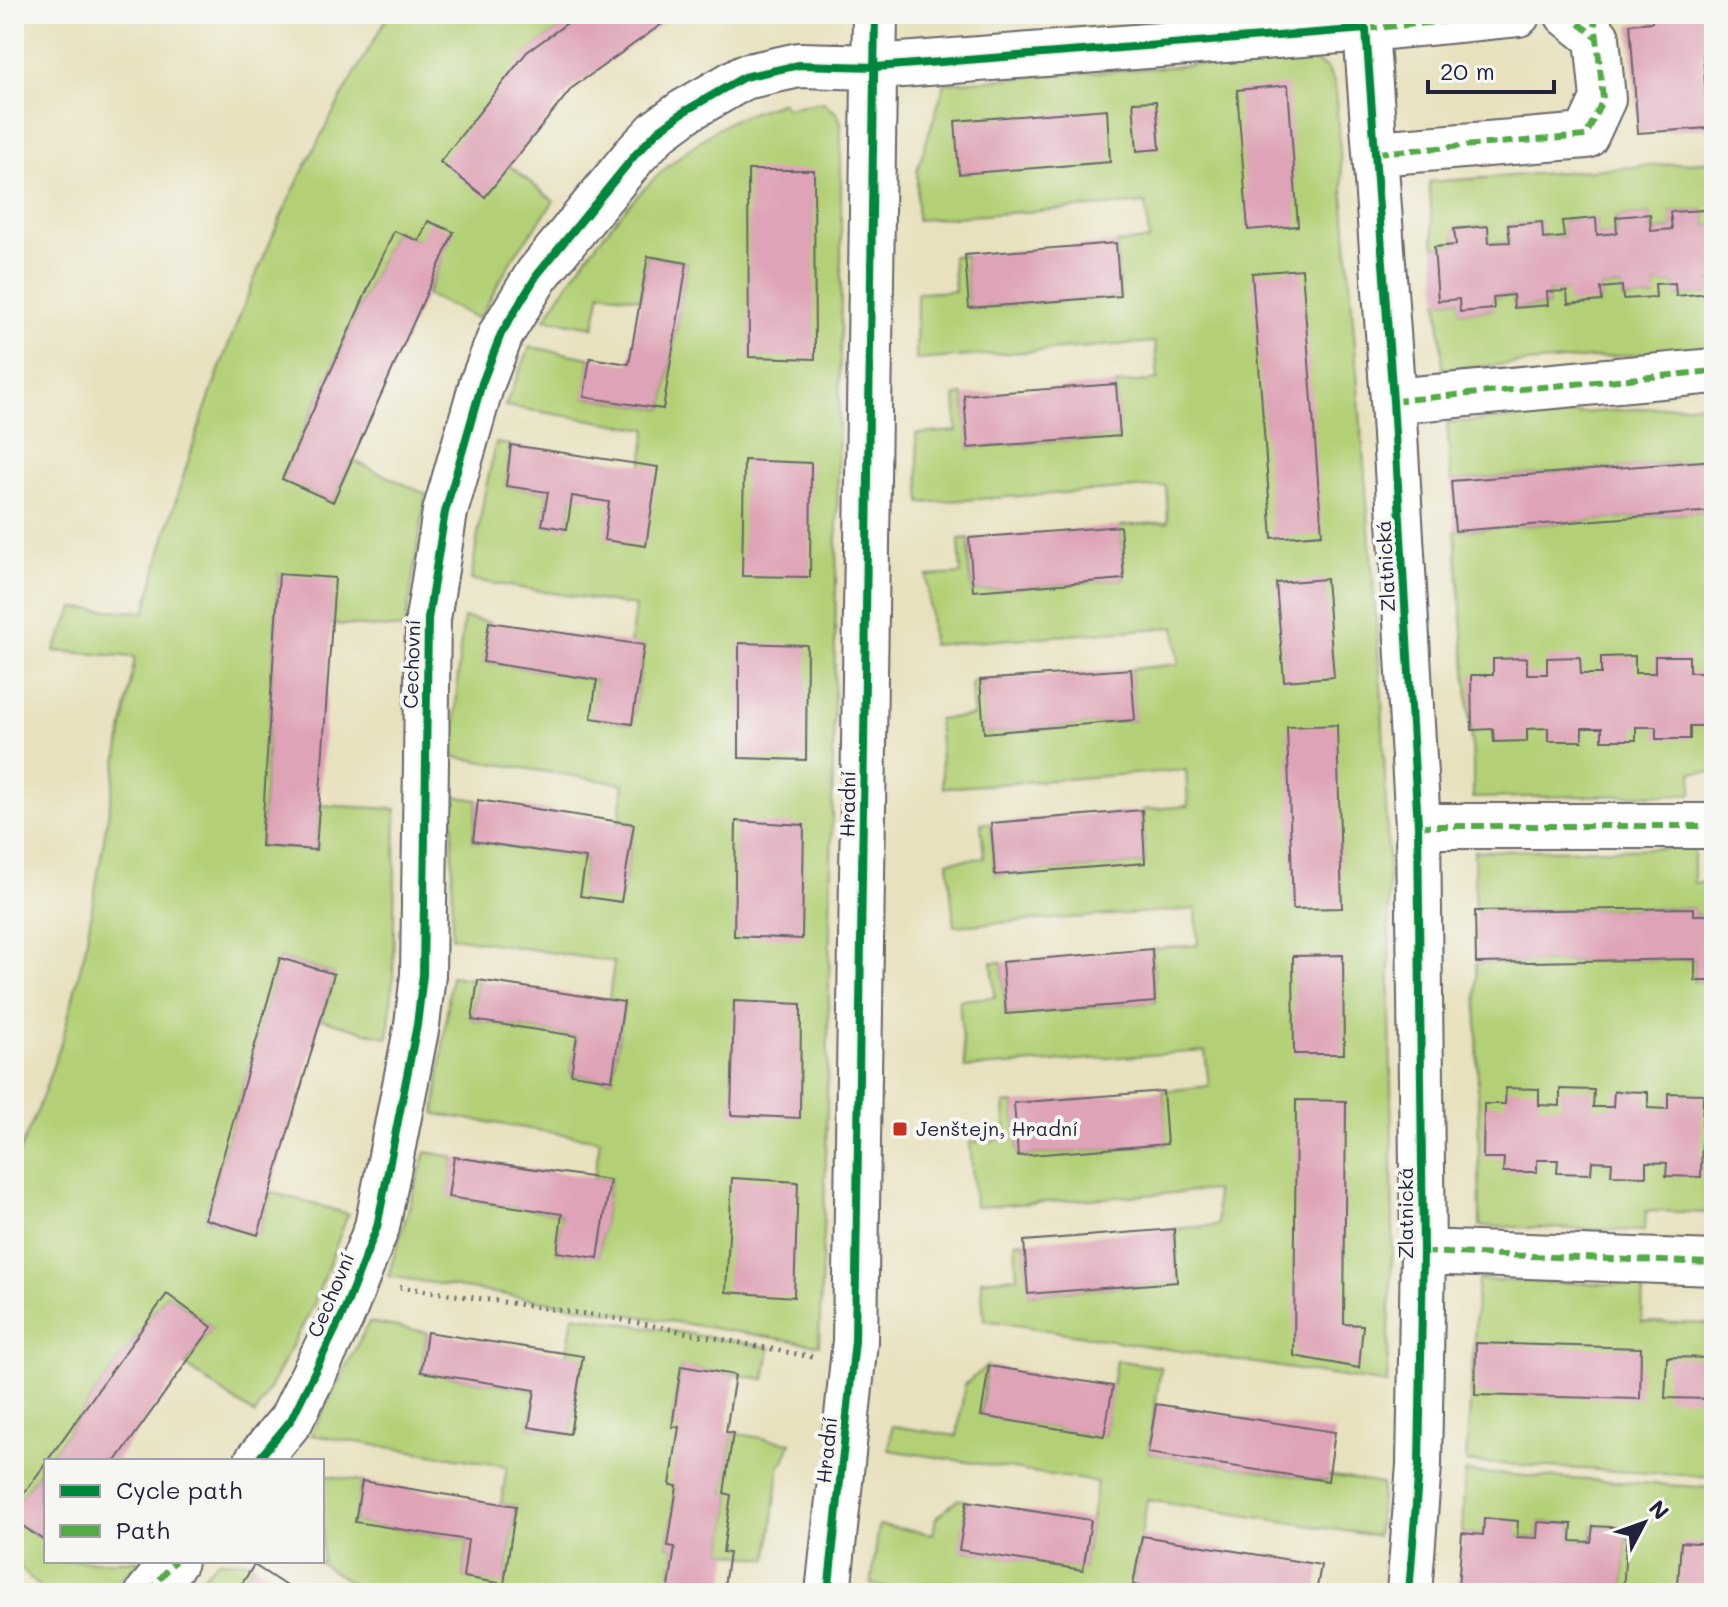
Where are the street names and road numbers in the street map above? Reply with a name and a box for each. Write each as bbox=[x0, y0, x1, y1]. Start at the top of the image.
street label: Zlatnická bbox=[1370, 520, 1400, 613]
street label: Cechovní bbox=[396, 619, 426, 709]
street label: Hradní bbox=[833, 770, 861, 838]
street label: Zlatnická bbox=[1392, 1167, 1418, 1259]
street label: Cechovní bbox=[301, 1248, 360, 1341]
street label: Hradní bbox=[810, 1415, 842, 1484]

